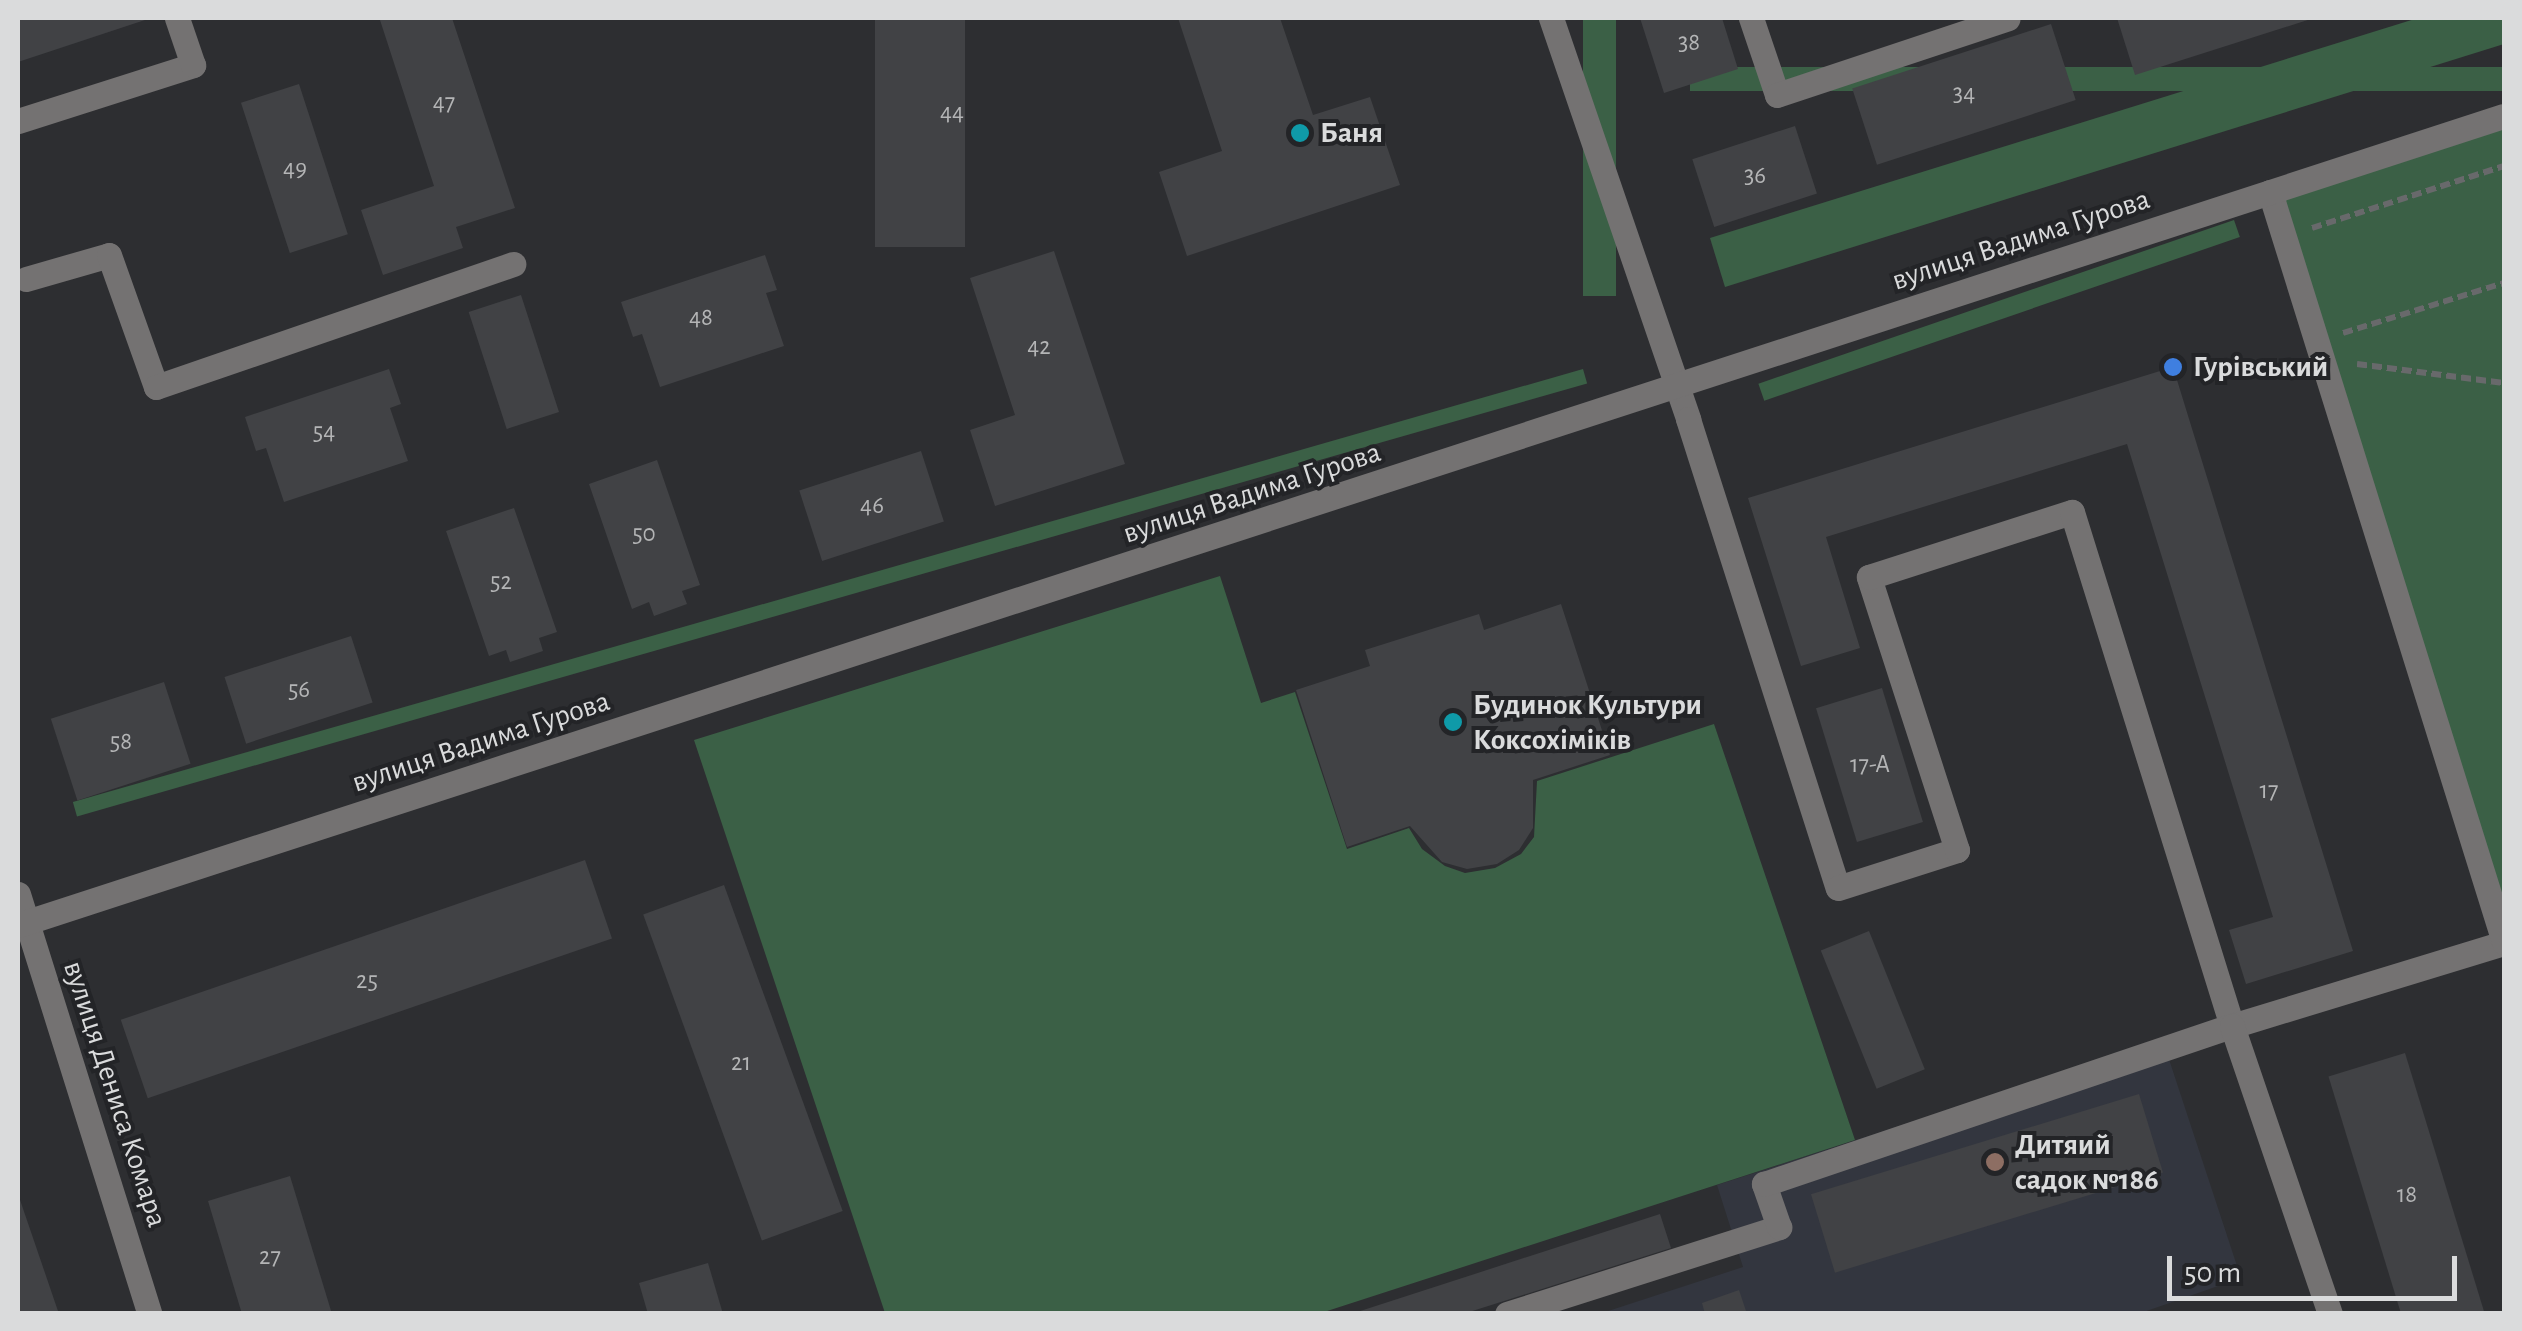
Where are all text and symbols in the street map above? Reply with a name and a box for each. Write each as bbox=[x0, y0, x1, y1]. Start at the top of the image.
house number: 38 bbox=[1678, 28, 1700, 58]
house number: 34 bbox=[1953, 79, 1975, 109]
house number: 47 bbox=[433, 88, 455, 118]
house number: 44 bbox=[940, 98, 964, 128]
place label: Баня bbox=[1320, 115, 1383, 151]
marker: Баня bbox=[1289, 122, 1311, 144]
house number: 49 bbox=[283, 154, 307, 184]
house number: 36 bbox=[1744, 161, 1766, 191]
street label: вулиця Вадима Гурова bbox=[1888, 181, 2154, 299]
house number: 48 bbox=[689, 303, 713, 333]
house number: 42 bbox=[1027, 332, 1051, 362]
place label: Гурівський bbox=[2193, 349, 2328, 385]
marker: Гурівський bbox=[2162, 356, 2184, 378]
house number: 54 bbox=[313, 417, 335, 447]
street label: вулиця Вадима Гурова bbox=[1119, 434, 1385, 552]
house number: 46 bbox=[860, 491, 884, 521]
house number: 50 bbox=[632, 519, 656, 549]
house number: 52 bbox=[490, 567, 512, 597]
house number: 56 bbox=[288, 675, 310, 705]
street label: вулиця Вадима Гурова bbox=[348, 683, 614, 801]
place label: Будинок Культури Коксохіміків bbox=[1473, 687, 1702, 758]
marker: Будинок Культури Коксохіміків bbox=[1442, 711, 1464, 733]
house number: 58 bbox=[110, 727, 132, 757]
house number: 17-А bbox=[1850, 750, 1890, 780]
house number: 17 bbox=[2259, 776, 2279, 806]
street label: вулиця Дениса Комара bbox=[55, 956, 175, 1232]
house number: 25 bbox=[356, 966, 378, 996]
house number: 21 bbox=[731, 1048, 751, 1078]
place label: Дитяий садок №186 bbox=[2015, 1127, 2159, 1198]
marker: Дитяий садок №186 bbox=[1984, 1151, 2006, 1173]
house number: 18 bbox=[2397, 1180, 2417, 1210]
scale bar bbox=[2172, 1236, 2462, 1298]
house number: 27 bbox=[259, 1242, 281, 1272]
text: 50 m bbox=[2184, 1258, 2241, 1288]

